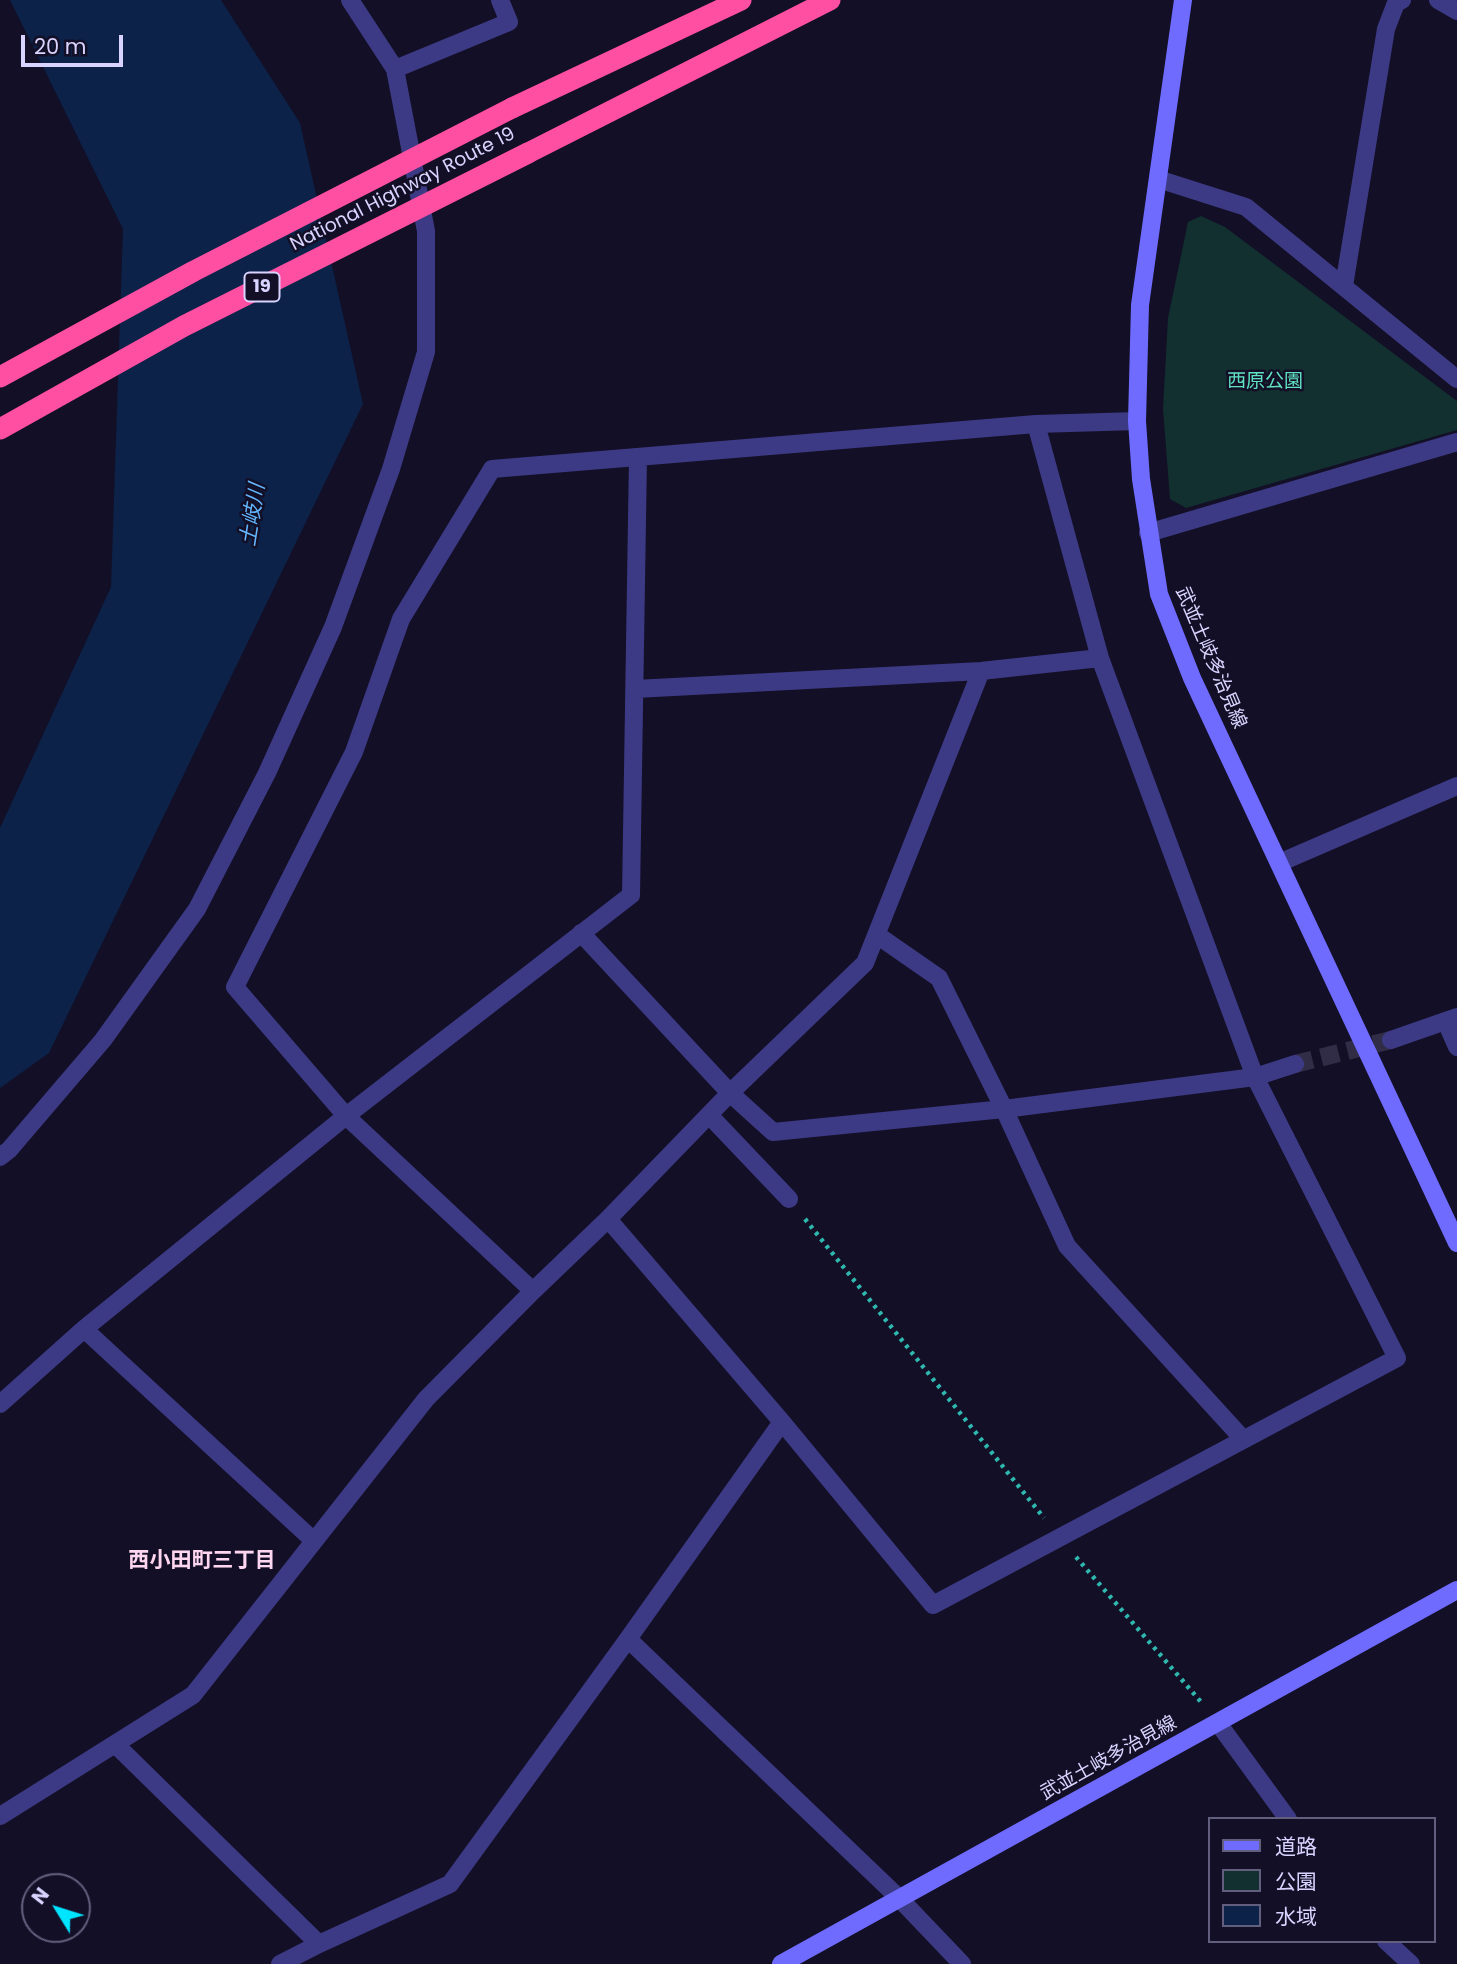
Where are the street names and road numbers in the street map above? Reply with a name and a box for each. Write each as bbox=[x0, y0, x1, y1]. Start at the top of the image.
street label: National Highway Route 19 bbox=[287, 123, 519, 257]
road number: 19 bbox=[244, 272, 280, 302]
street label: 武並土岐多治見線 bbox=[1170, 584, 1250, 732]
street label: 武並土岐多治見線 bbox=[1037, 1712, 1181, 1806]

